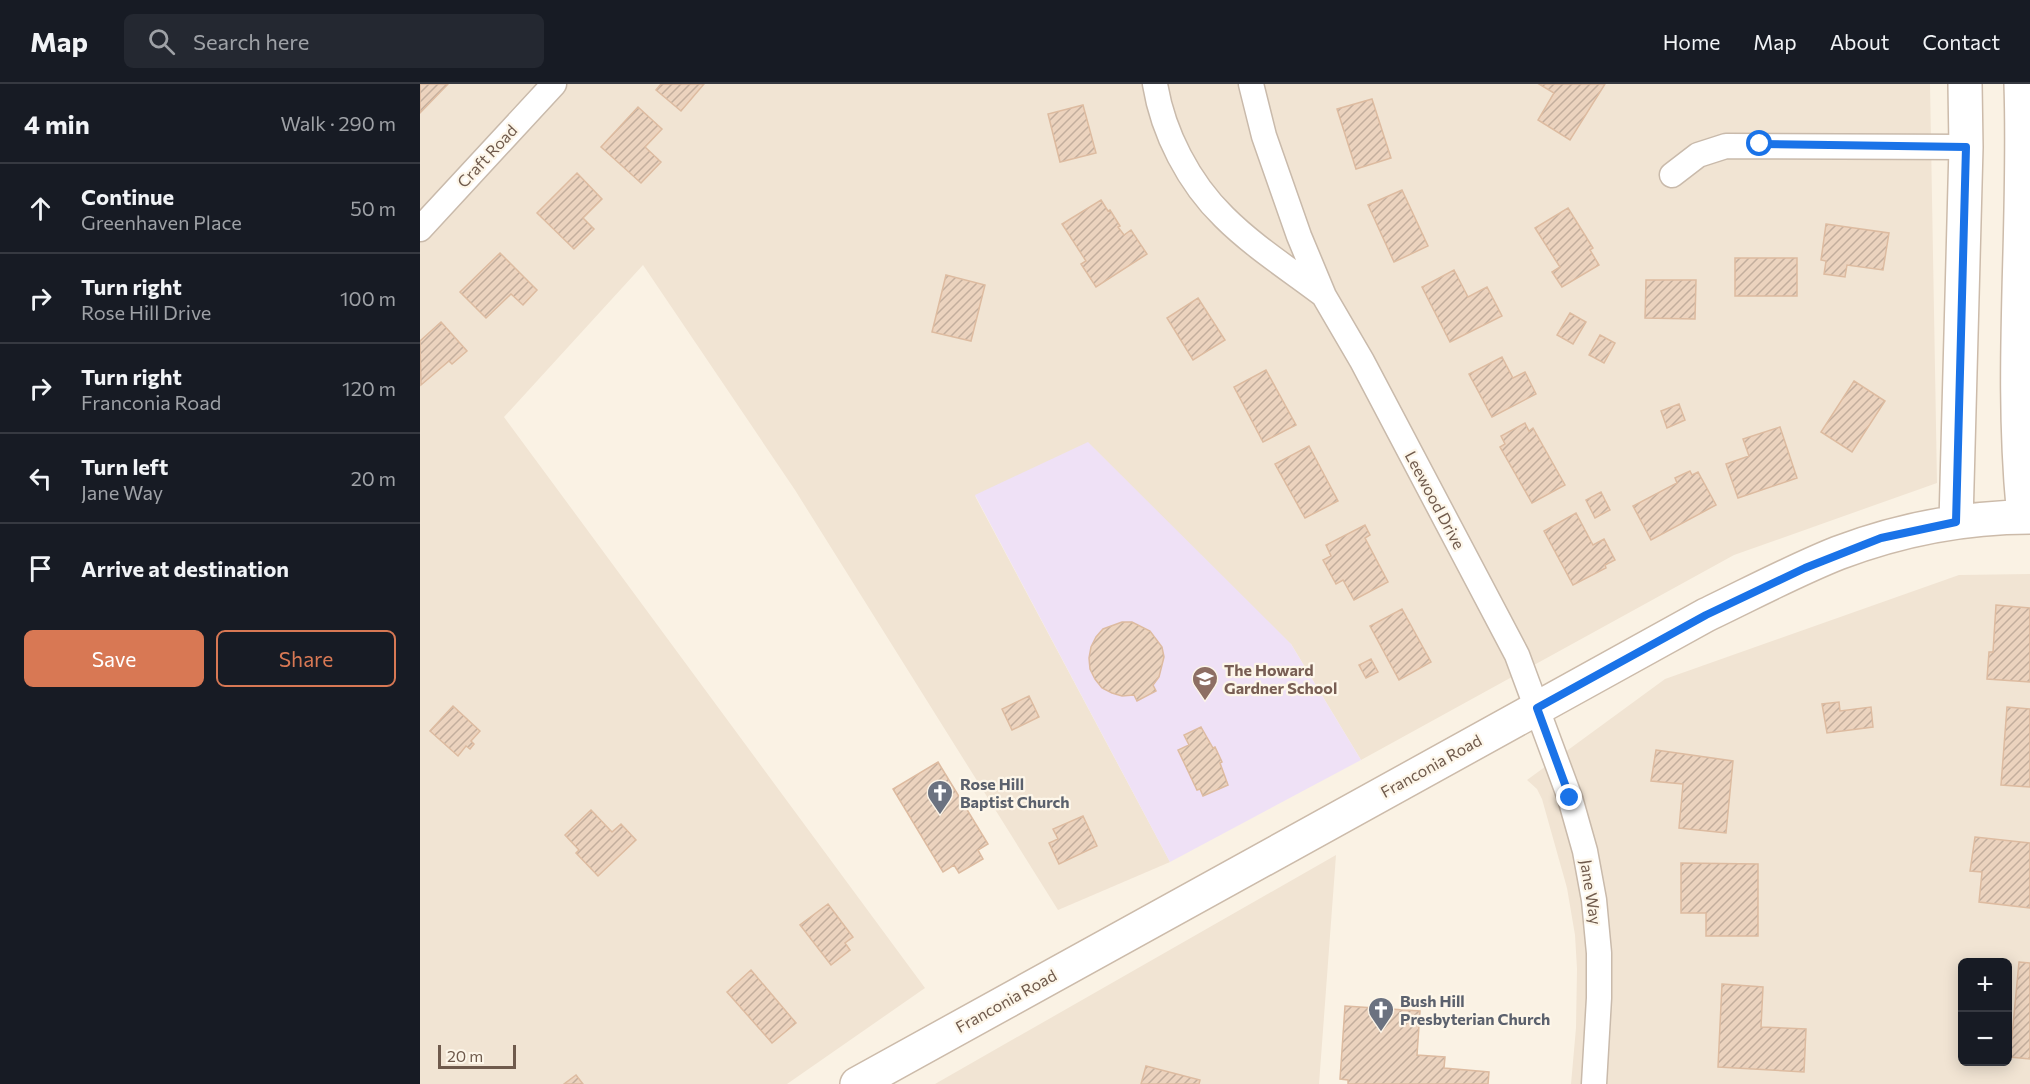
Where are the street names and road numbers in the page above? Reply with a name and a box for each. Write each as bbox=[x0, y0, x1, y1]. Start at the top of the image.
street label: Craft Road bbox=[453, 120, 520, 191]
street label: Leewood Drive bbox=[1402, 447, 1469, 552]
street label: Franconia Road bbox=[1377, 730, 1484, 801]
street label: Jane Way bbox=[1577, 858, 1606, 926]
street label: Franconia Road bbox=[952, 965, 1059, 1036]

